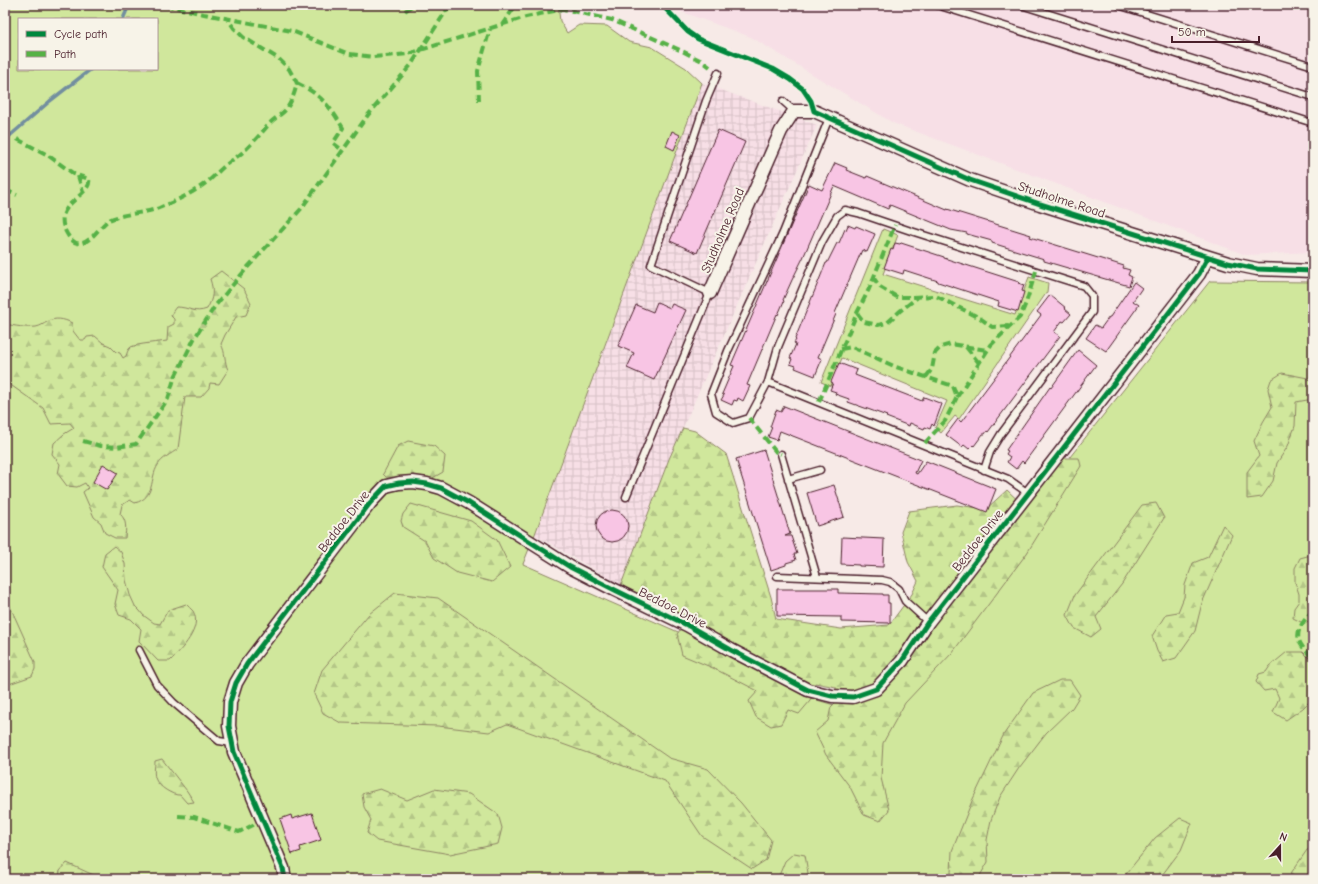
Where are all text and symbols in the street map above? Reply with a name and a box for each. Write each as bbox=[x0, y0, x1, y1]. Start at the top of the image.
legend bbox=[18, 18, 158, 70]
scale bar bbox=[1172, 18, 1259, 44]
text: 50 m bbox=[1178, 25, 1206, 39]
text: Cycle path bbox=[54, 27, 107, 41]
text: Path bbox=[54, 47, 76, 61]
street label: Studholme Road bbox=[1016, 178, 1107, 221]
street label: Studholme Road bbox=[698, 185, 747, 275]
street label: Beddoe Drive bbox=[315, 487, 372, 555]
street label: Beddoe Drive bbox=[949, 506, 1006, 574]
street label: Beddoe Drive bbox=[636, 584, 710, 631]
north arrow bbox=[1260, 826, 1300, 866]
text: N bbox=[1278, 830, 1289, 844]

